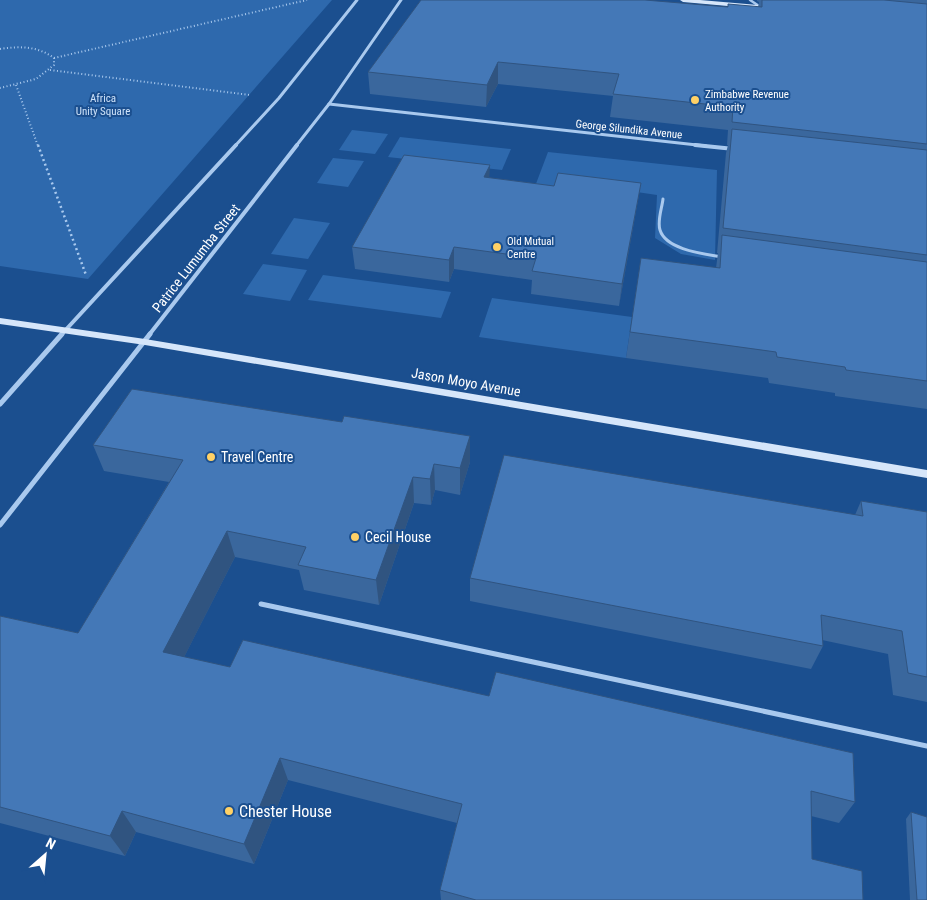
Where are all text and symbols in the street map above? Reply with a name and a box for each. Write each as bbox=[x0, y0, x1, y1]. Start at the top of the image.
place label: Zimbabwe Revenue Authority bbox=[705, 88, 789, 114]
park label: Africa Unity Square bbox=[76, 92, 130, 118]
marker: Zimbabwe Revenue Authority bbox=[689, 94, 701, 106]
street label: George Silundika Avenue bbox=[575, 117, 683, 142]
street label: Patrice Lumumba Street bbox=[149, 201, 243, 315]
place label: Old Mutual Centre bbox=[507, 235, 554, 261]
marker: Old Mutual Centre bbox=[491, 241, 503, 253]
street label: Jason Moyo Avenue bbox=[410, 365, 522, 400]
place label: Travel Centre bbox=[221, 449, 294, 465]
marker: Travel Centre bbox=[205, 451, 217, 463]
place label: Cecil House bbox=[365, 529, 431, 545]
marker: Cecil House bbox=[349, 531, 361, 543]
place label: Chester House bbox=[239, 802, 332, 821]
marker: Chester House bbox=[223, 805, 235, 817]
north arrow bbox=[20, 830, 70, 880]
text: N bbox=[43, 834, 58, 852]

